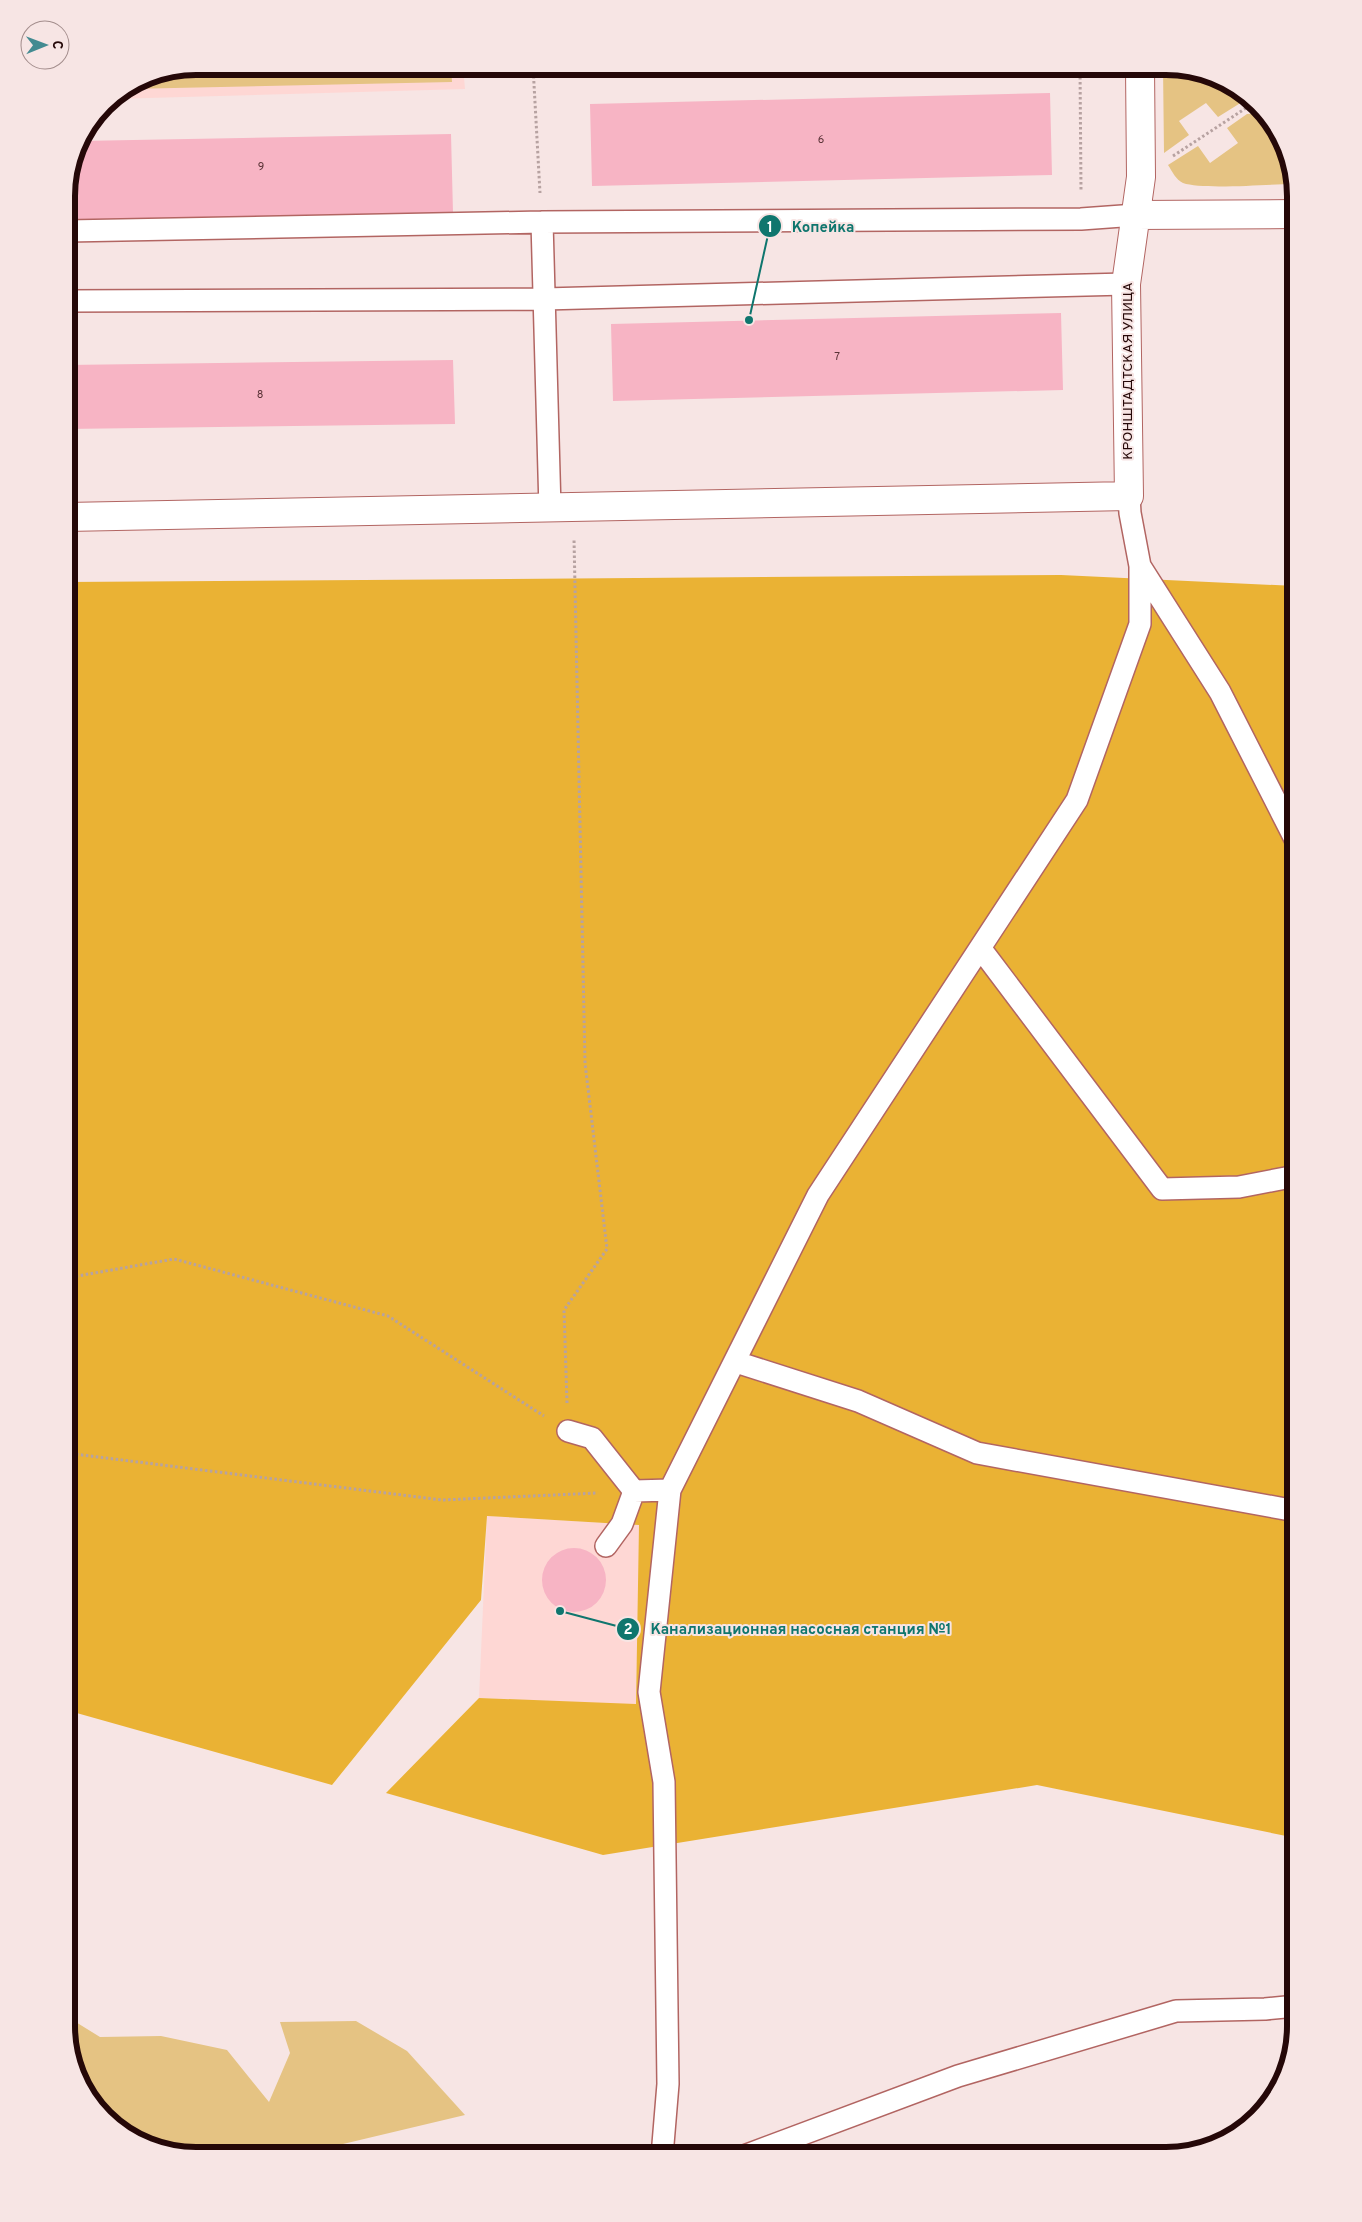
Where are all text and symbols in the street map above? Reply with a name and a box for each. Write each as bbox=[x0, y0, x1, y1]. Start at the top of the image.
north arrow bbox=[20, 20, 70, 70]
text: С bbox=[48, 40, 65, 49]
house number: 6 bbox=[818, 133, 824, 147]
house number: 9 bbox=[258, 160, 264, 174]
callout: Копейка bbox=[757, 211, 865, 241]
text: 1 bbox=[767, 219, 773, 238]
text: Копейка bbox=[792, 219, 854, 238]
street label: КРОНШТАДТСКАЯ УЛИЦА bbox=[1120, 282, 1137, 460]
house number: 7 bbox=[834, 350, 840, 364]
house number: 8 bbox=[257, 388, 263, 402]
callout: Канализационная насосная станция №1 bbox=[615, 1614, 961, 1644]
text: 2 bbox=[623, 1621, 633, 1640]
text: Канализационная насосная станция №1 bbox=[650, 1621, 952, 1640]

